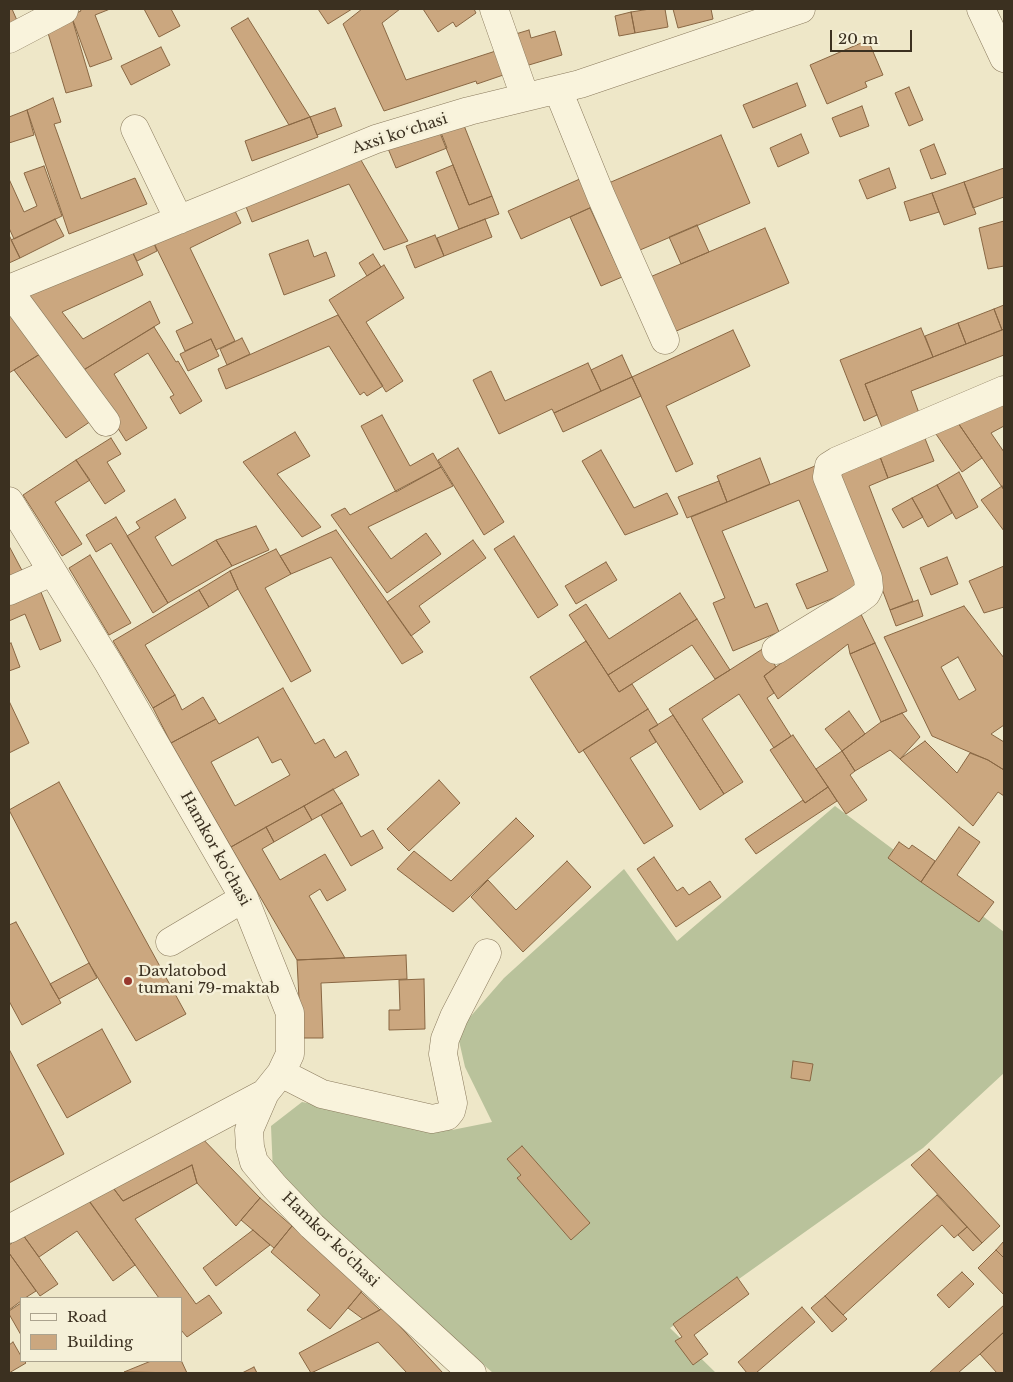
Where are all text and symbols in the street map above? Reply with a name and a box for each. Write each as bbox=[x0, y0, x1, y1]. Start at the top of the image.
scale bar bbox=[833, 20, 916, 52]
text: 20 m bbox=[838, 29, 878, 48]
street label: Axsi koʻchasi bbox=[350, 110, 450, 158]
street label: Hamkor ko'chasi bbox=[176, 789, 254, 909]
place label: Davlatobod tumani 79-maktab bbox=[138, 963, 279, 998]
marker: Davlatobod tumani 79-maktab bbox=[122, 975, 134, 987]
street label: Hamkor ko'chasi bbox=[278, 1189, 382, 1291]
legend bbox=[20, 1297, 182, 1362]
text: Road bbox=[67, 1307, 107, 1326]
text: Building bbox=[67, 1332, 133, 1351]

